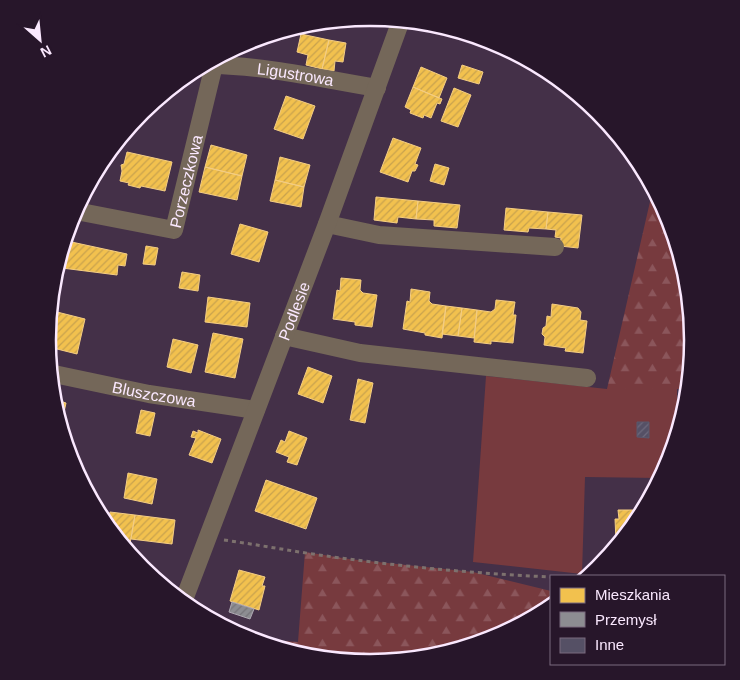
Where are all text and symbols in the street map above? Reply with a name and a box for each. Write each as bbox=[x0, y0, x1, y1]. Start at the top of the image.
north arrow bbox=[15, 15, 65, 65]
text: N bbox=[38, 42, 54, 61]
street label: Ligustrowa bbox=[256, 60, 335, 89]
street label: Porzeczkowa bbox=[167, 133, 206, 230]
street label: Podlesie bbox=[275, 279, 313, 343]
street label: Bluszczowa bbox=[111, 378, 197, 410]
legend bbox=[550, 575, 725, 665]
text: Mieszkania bbox=[595, 586, 671, 603]
text: Przemysł bbox=[595, 611, 657, 628]
text: Inne bbox=[595, 636, 624, 653]

